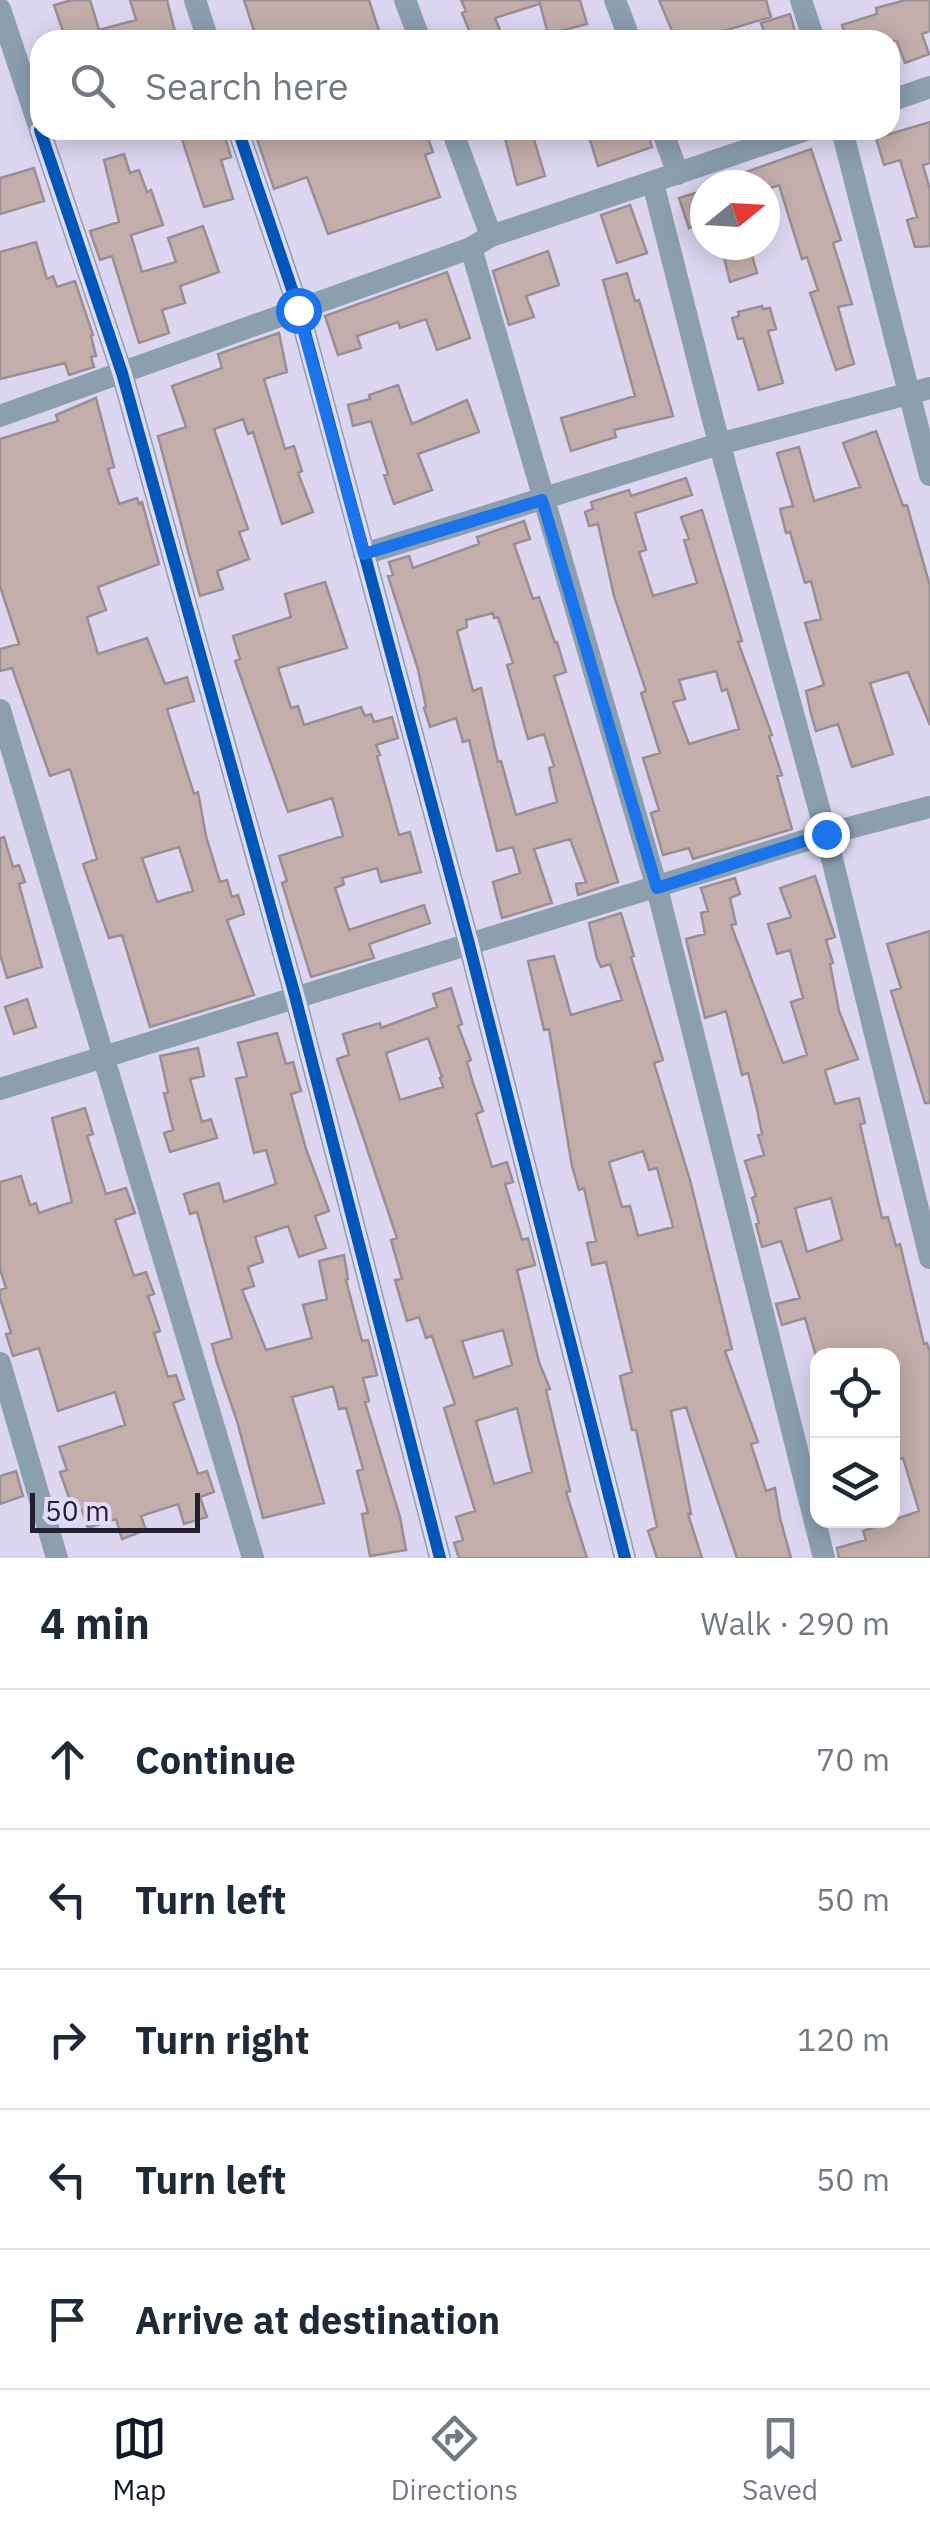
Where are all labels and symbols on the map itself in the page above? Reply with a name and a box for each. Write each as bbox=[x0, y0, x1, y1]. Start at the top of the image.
north arrow bbox=[690, 170, 780, 260]
route start bbox=[276, 288, 322, 334]
route end bbox=[804, 812, 850, 858]
scale bar bbox=[30, 1488, 200, 1532]

